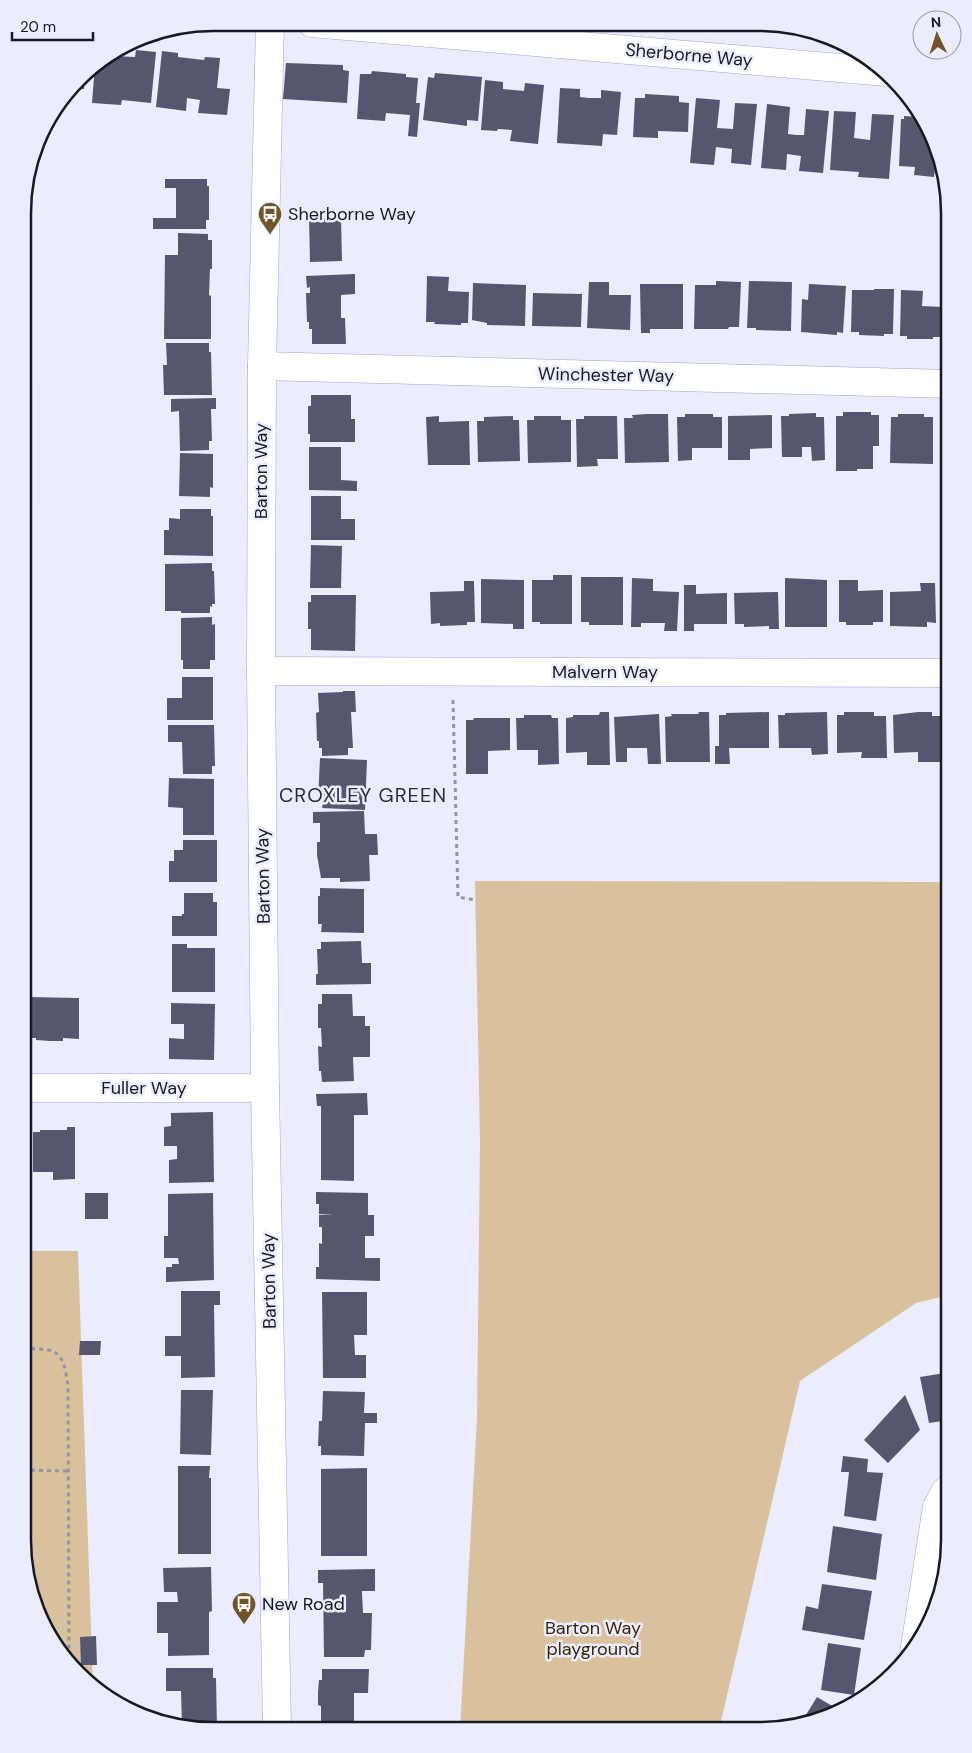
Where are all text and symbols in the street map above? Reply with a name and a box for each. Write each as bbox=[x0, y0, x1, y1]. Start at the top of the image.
scale bar bbox=[12, 10, 94, 42]
north arrow bbox=[912, 10, 962, 60]
text: N bbox=[930, 13, 942, 31]
text: 20 m bbox=[20, 17, 56, 37]
street label: Sherborne Way bbox=[624, 37, 754, 73]
bus stop icon: Sherborne Way bbox=[257, 201, 283, 235]
place label: Sherborne Way bbox=[288, 202, 416, 226]
street label: Winchester Way bbox=[538, 362, 674, 388]
street label: Barton Way bbox=[249, 423, 273, 519]
street label: Malvern Way bbox=[552, 660, 658, 684]
district label: CROXLEY GREEN bbox=[279, 782, 447, 808]
street label: Barton Way bbox=[250, 828, 276, 924]
street label: Fuller Way bbox=[101, 1076, 187, 1100]
street label: Barton Way bbox=[256, 1233, 282, 1329]
bus stop icon: New Road bbox=[231, 1591, 257, 1625]
place label: New Road bbox=[262, 1592, 345, 1616]
park label: Barton Way playground bbox=[545, 1616, 641, 1661]

